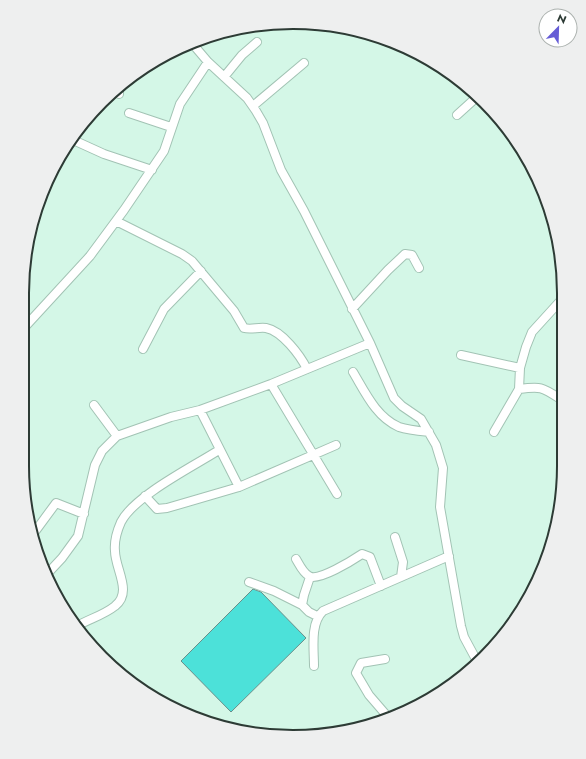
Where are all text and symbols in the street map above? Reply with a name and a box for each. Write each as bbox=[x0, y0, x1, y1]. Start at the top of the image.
north arrow bbox=[538, 8, 578, 48]
text: N bbox=[555, 10, 569, 28]

